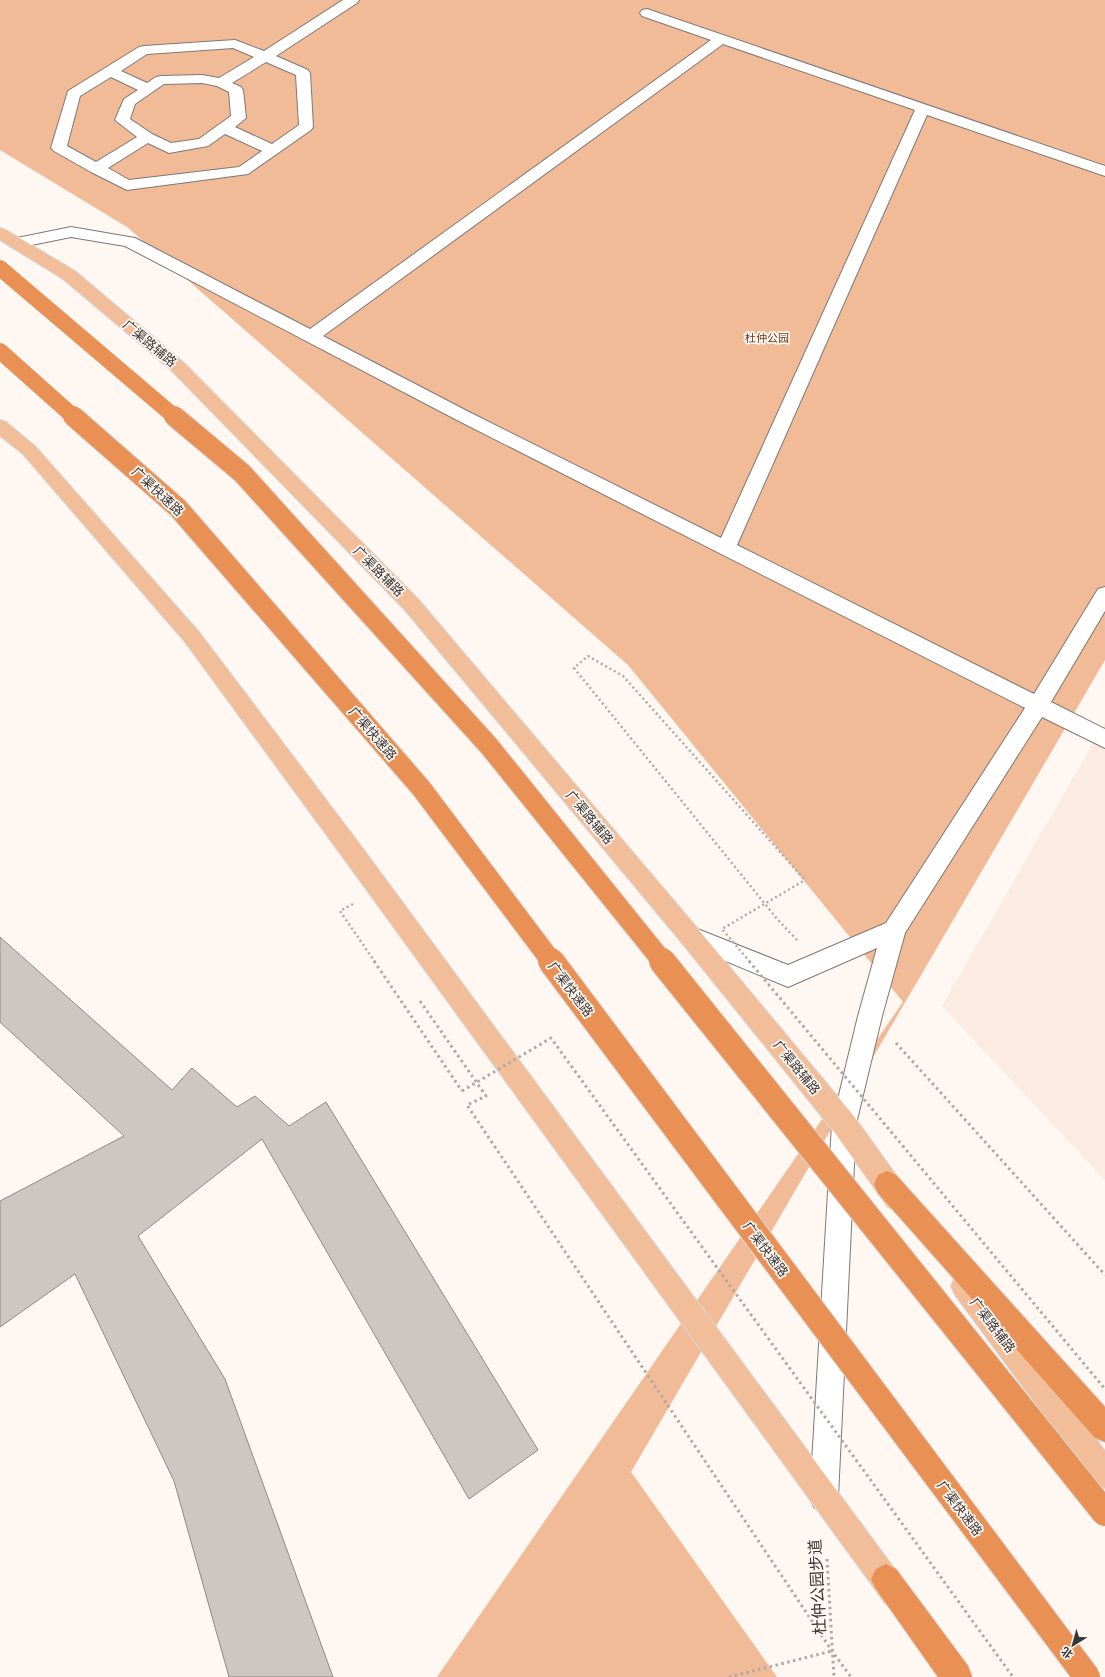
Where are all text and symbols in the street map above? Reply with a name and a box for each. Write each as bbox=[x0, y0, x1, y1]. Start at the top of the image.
street label: 广渠路辅路 bbox=[121, 317, 179, 369]
park label: 杜仲公园 bbox=[745, 332, 789, 344]
street label: 广渠快速路 bbox=[129, 464, 187, 518]
street label: 广渠路辅路 bbox=[351, 543, 407, 599]
street label: 广渠快速路 bbox=[346, 704, 400, 762]
street label: 广渠路辅路 bbox=[564, 788, 616, 846]
street label: 广渠快速路 bbox=[546, 959, 596, 1019]
street label: 广渠路辅路 bbox=[771, 1037, 823, 1097]
street label: 广渠快速路 bbox=[741, 1219, 791, 1279]
street label: 广渠路辅路 bbox=[968, 1295, 1018, 1355]
street label: 广渠快速路 bbox=[935, 1478, 985, 1538]
street label: 杜仲公园步道 bbox=[805, 1539, 829, 1635]
north arrow bbox=[1053, 1625, 1093, 1665]
text: 北 bbox=[1059, 1645, 1075, 1661]

